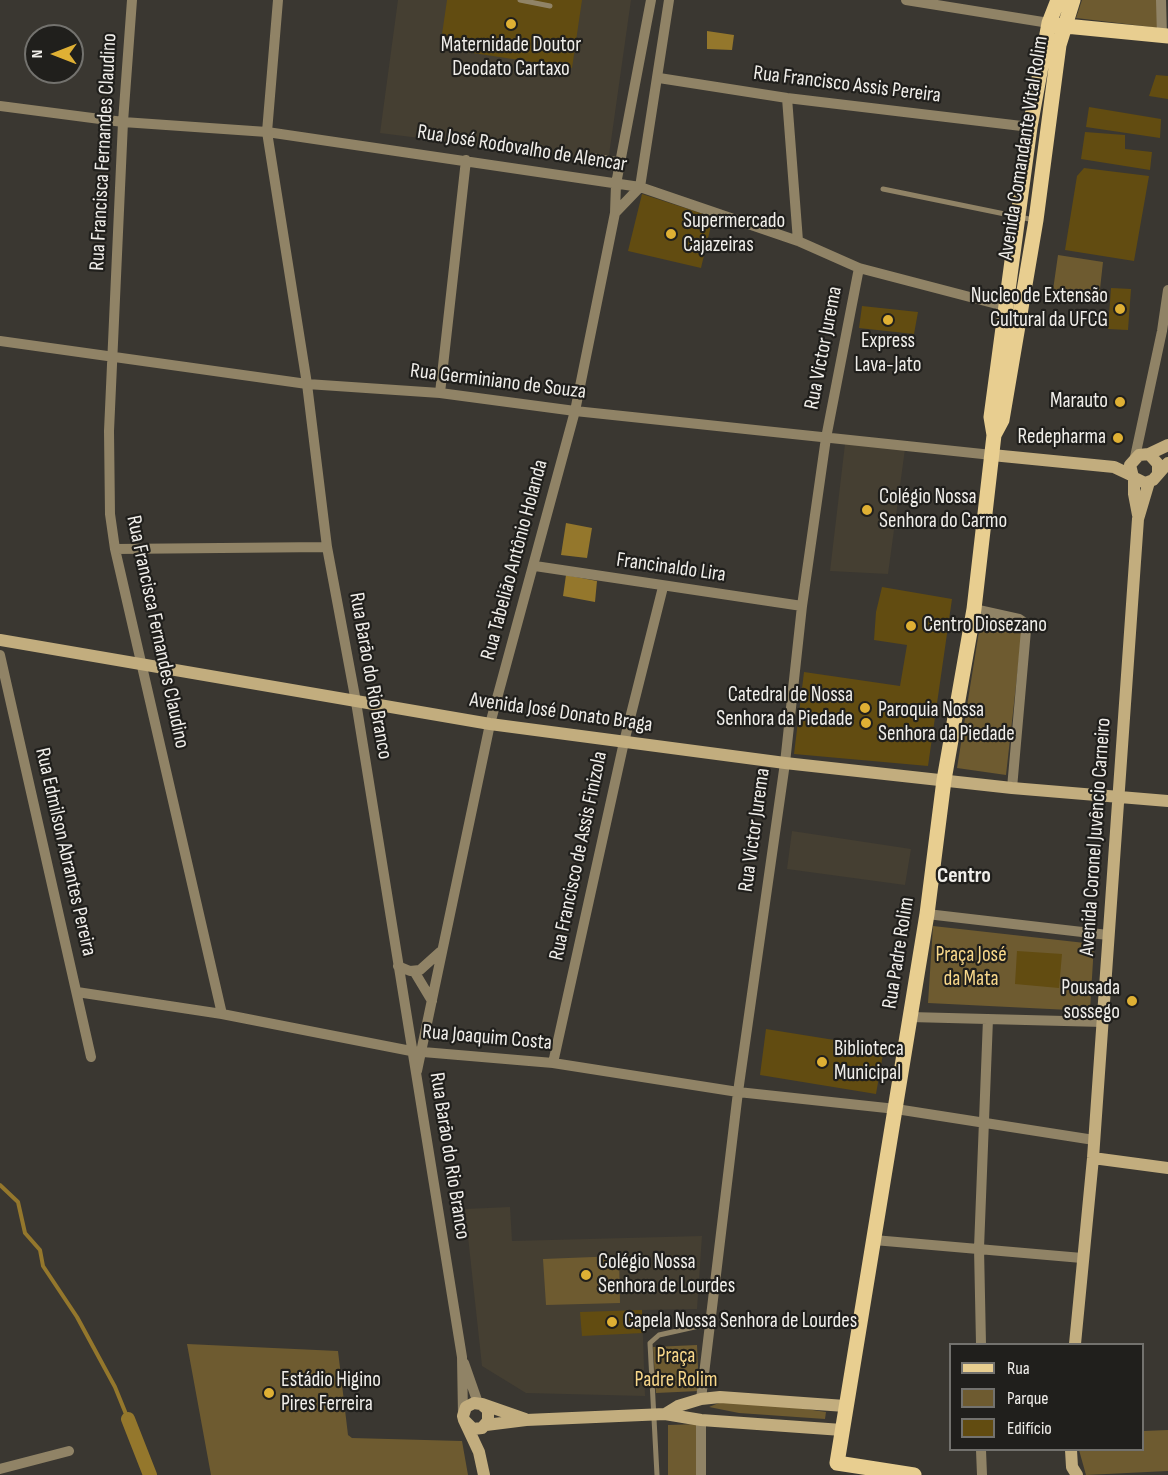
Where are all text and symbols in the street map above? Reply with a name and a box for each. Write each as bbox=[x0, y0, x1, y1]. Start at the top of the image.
marker: Maternidade Doutor Deodato Cartaxo bbox=[504, 17, 518, 31]
north arrow bbox=[24, 24, 84, 84]
street label: Rua Francisca Fernandes Claudino bbox=[85, 33, 123, 271]
place label: Maternidade Doutor Deodato Cartaxo bbox=[441, 33, 581, 83]
street label: Avenida Comandante Vital Rolim bbox=[994, 34, 1054, 262]
text: N bbox=[28, 50, 47, 58]
street label: Rua Francisco Assis Pereira bbox=[752, 61, 942, 109]
street label: Rua José Rodovalho de Alencar bbox=[415, 120, 629, 178]
place label: Supermercado Cajazeiras bbox=[683, 209, 785, 259]
marker: Supermercado Cajazeiras bbox=[664, 227, 678, 241]
street label: Rua Victor Jurema bbox=[800, 284, 848, 412]
place label: Nucleo de Extensão Cultural da UFCG bbox=[971, 284, 1108, 334]
marker: Nucleo de Extensão Cultural da UFCG bbox=[1113, 302, 1127, 316]
marker: Express Lava-Jato bbox=[881, 313, 895, 327]
place label: Express Lava-Jato bbox=[854, 329, 922, 379]
street label: Rua Germiniano de Souza bbox=[409, 359, 587, 405]
place label: Marauto bbox=[1050, 389, 1108, 415]
marker: Marauto bbox=[1113, 395, 1127, 409]
place label: Redepharma bbox=[1018, 425, 1106, 451]
marker: Redepharma bbox=[1111, 431, 1125, 445]
street label: Rua Tabelião Antônio Holanda bbox=[476, 457, 554, 663]
place label: Colégio Nossa Senhora do Carmo bbox=[879, 485, 1007, 535]
marker: Colégio Nossa Senhora do Carmo bbox=[860, 503, 874, 517]
street label: Rua Francisca Fernandes Claudino bbox=[120, 513, 194, 751]
street label: Francinaldo Lira bbox=[615, 548, 727, 588]
street label: Rua Barāo do Rio Branco bbox=[343, 591, 397, 761]
place label: Centro Diosezano bbox=[923, 613, 1047, 639]
marker: Centro Diosezano bbox=[904, 619, 918, 633]
place label: Catedral de Nossa Senhora da Piedade bbox=[716, 683, 853, 733]
street label: Avenida José Donato Braga bbox=[468, 688, 654, 738]
place label: Paroquia Nossa Senhora da Piedade bbox=[878, 698, 1015, 748]
marker: Catedral de Nossa Senhora da Piedade bbox=[858, 701, 872, 715]
marker: Paroquia Nossa Senhora da Piedade bbox=[859, 716, 873, 730]
street label: Avenida Coronel Juvêncio Carneiro bbox=[1075, 717, 1117, 957]
street label: Rua Edmilson Abrantes Pereira bbox=[29, 746, 101, 958]
street label: Rua Francisco de Assis Finizola bbox=[545, 749, 613, 963]
street label: Rua Victor Jurema bbox=[734, 767, 776, 893]
district label: Centro bbox=[937, 863, 991, 889]
street label: Rua Padre Rolim bbox=[878, 895, 920, 1011]
park label: Praça José da Mata bbox=[935, 943, 1007, 993]
place label: Pousada sossego bbox=[1061, 976, 1120, 1026]
marker: Pousada sossego bbox=[1125, 994, 1139, 1008]
street label: Rua Joaquim Costa bbox=[421, 1020, 553, 1056]
place label: Biblioteca Municipal bbox=[834, 1037, 904, 1087]
marker: Biblioteca Municipal bbox=[815, 1055, 829, 1069]
street label: Rua Barāo do Rio Branco bbox=[423, 1071, 475, 1241]
place label: Colégio Nossa Senhora de Lourdes bbox=[598, 1250, 735, 1300]
marker: Colégio Nossa Senhora de Lourdes bbox=[579, 1268, 593, 1282]
place label: Capela Nossa Senhora de Lourdes bbox=[624, 1309, 857, 1335]
marker: Capela Nossa Senhora de Lourdes bbox=[605, 1315, 619, 1329]
legend bbox=[949, 1343, 1144, 1451]
park label: Praça Padre Rolim bbox=[635, 1344, 717, 1394]
text: Rua bbox=[1007, 1358, 1030, 1379]
place label: Estádio Higino Pires Ferreira bbox=[281, 1368, 381, 1418]
marker: Estádio Higino Pires Ferreira bbox=[262, 1386, 276, 1400]
text: Parque bbox=[1007, 1388, 1048, 1409]
text: Edifício bbox=[1007, 1418, 1052, 1439]

